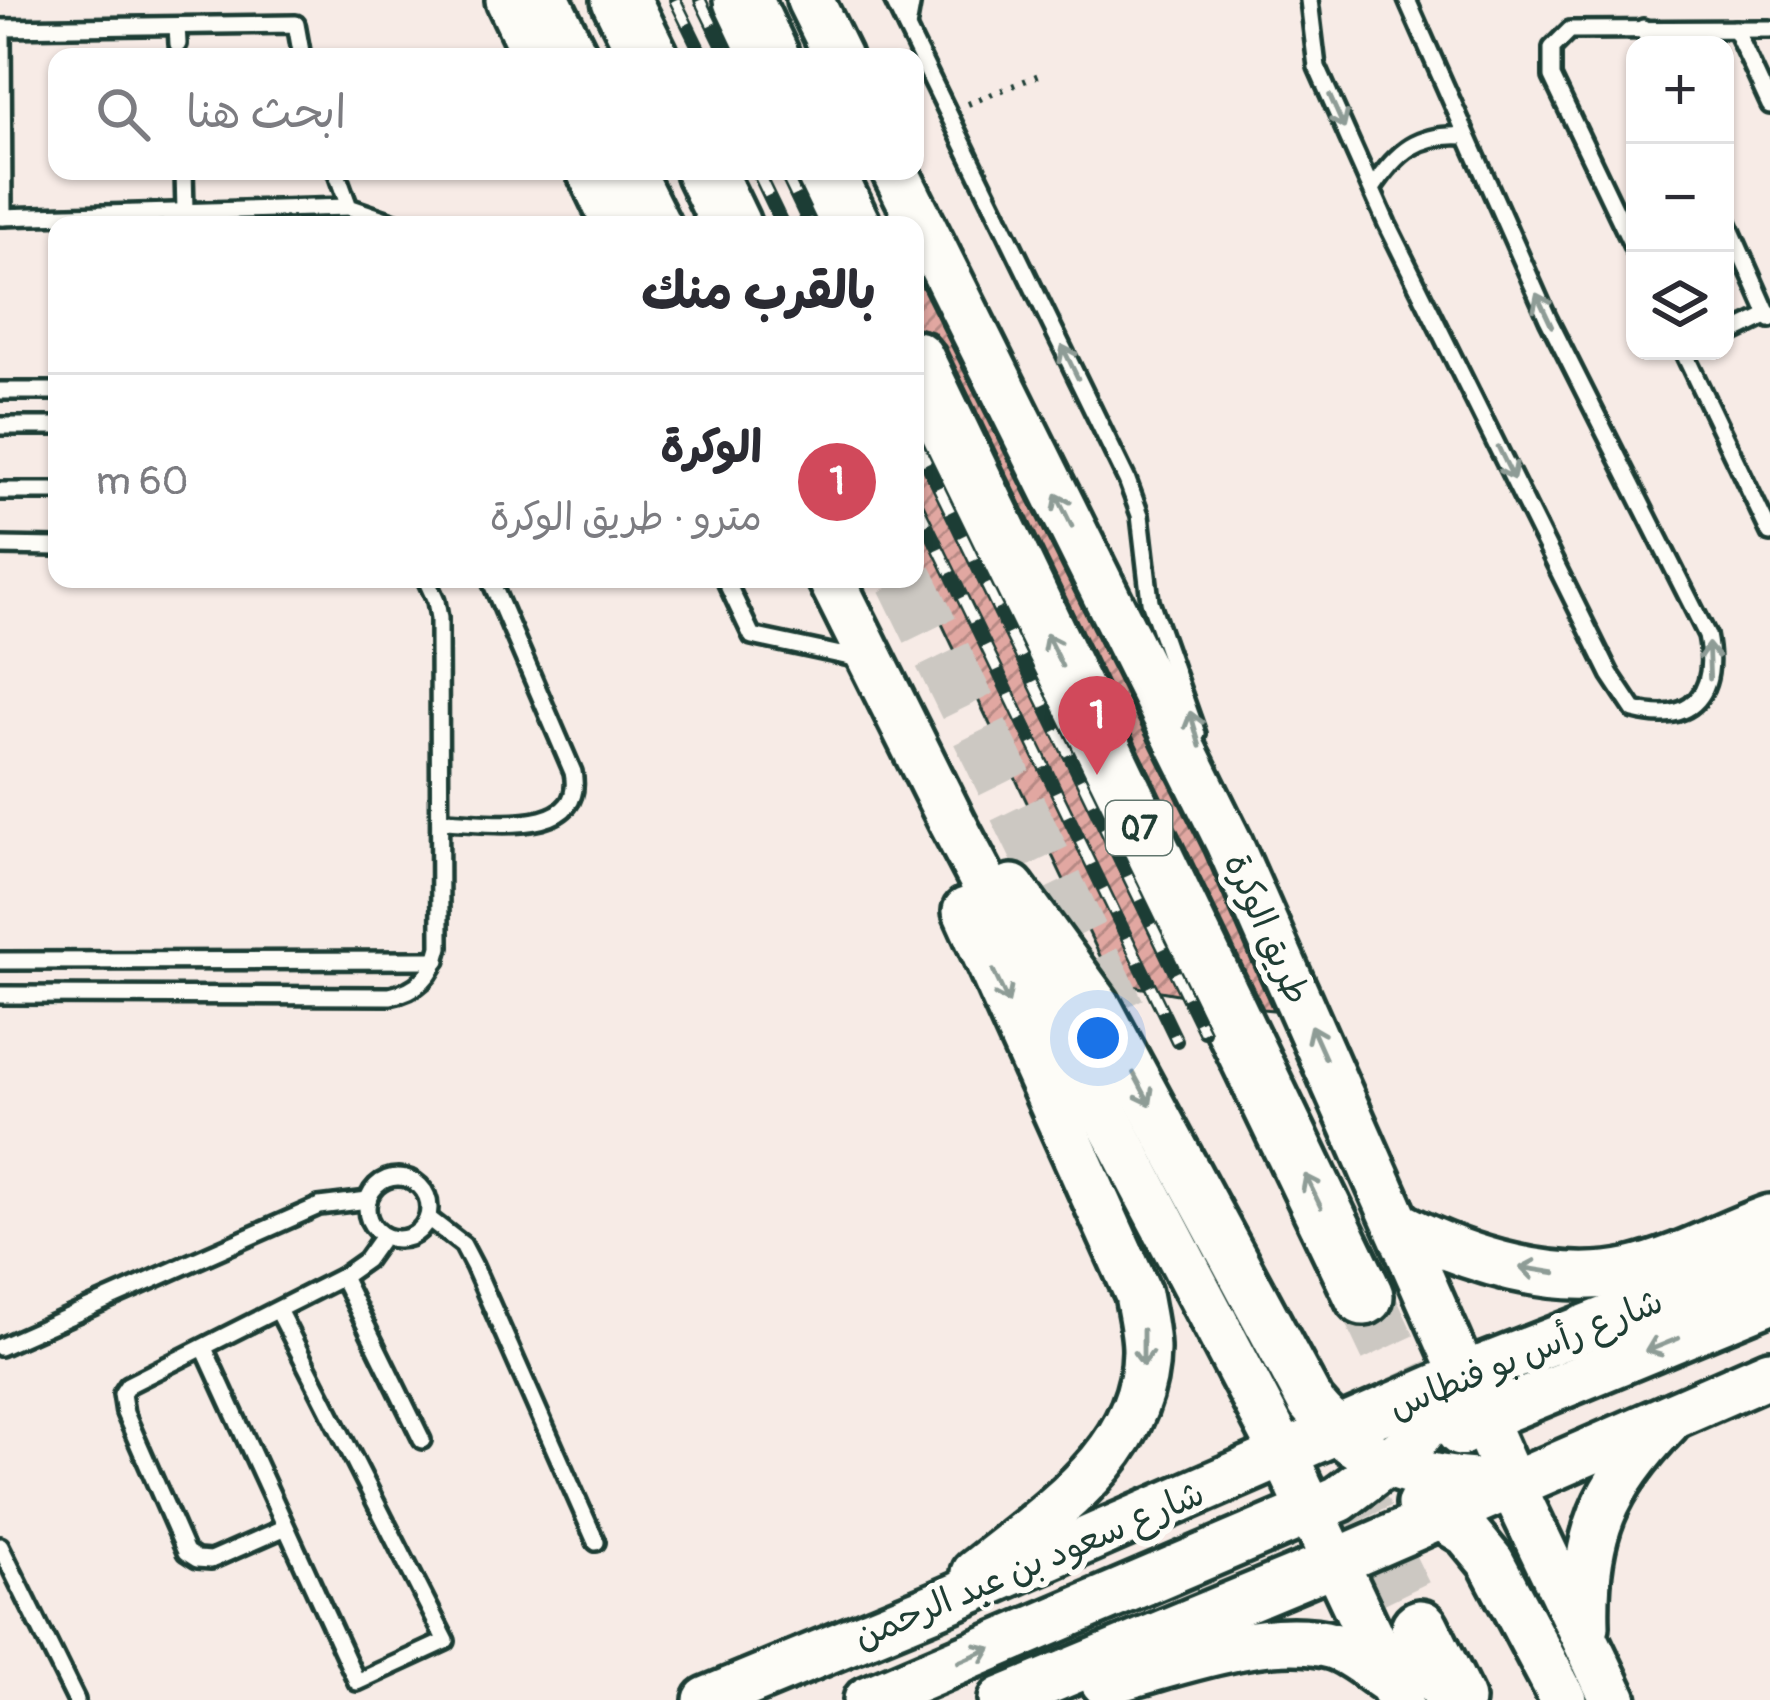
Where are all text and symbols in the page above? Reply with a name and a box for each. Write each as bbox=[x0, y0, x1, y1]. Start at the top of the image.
map controls bbox=[1626, 36, 1734, 360]
button: + bbox=[1626, 36, 1734, 144]
search box bbox=[48, 48, 924, 180]
icon: search bbox=[90, 81, 156, 147]
text: ابحث هنا bbox=[186, 85, 346, 141]
one-way arrow bbox=[1327, 93, 1349, 129]
button: − bbox=[1626, 144, 1734, 252]
button: layers bbox=[1626, 252, 1734, 360]
text: بالقرب منك bbox=[641, 260, 876, 324]
one-way arrow bbox=[1532, 293, 1554, 329]
one-way arrow bbox=[1058, 345, 1080, 381]
text: الوكرة bbox=[660, 420, 762, 476]
one-way arrow bbox=[1496, 444, 1518, 480]
text: 60 m bbox=[96, 457, 188, 506]
text: 1 bbox=[829, 457, 845, 506]
text: مترو · طريق الوكرة bbox=[490, 493, 762, 542]
one-way arrow bbox=[1051, 493, 1074, 529]
one-way arrow bbox=[1042, 633, 1064, 669]
one-way arrow bbox=[1697, 642, 1720, 681]
pin: 1 bbox=[1058, 676, 1136, 775]
one-way arrow bbox=[1183, 710, 1205, 748]
road number: Q7 bbox=[1106, 801, 1172, 855]
street label: طريق الوكرة bbox=[1214, 846, 1320, 1012]
one-way arrow bbox=[992, 968, 1014, 1004]
your location bbox=[1068, 1008, 1128, 1068]
one-way arrow bbox=[1306, 1025, 1328, 1061]
one-way arrow bbox=[1131, 1070, 1154, 1105]
one-way arrow bbox=[1301, 1174, 1323, 1210]
one-way arrow bbox=[1519, 1258, 1558, 1281]
street label: شارع رأس بو فنطاس bbox=[1383, 1279, 1670, 1431]
one-way arrow bbox=[1132, 1327, 1154, 1366]
one-way arrow bbox=[1644, 1336, 1681, 1357]
street label: شارع سعود بن عبد الرحمن bbox=[847, 1471, 1212, 1661]
one-way arrow bbox=[956, 1642, 992, 1664]

